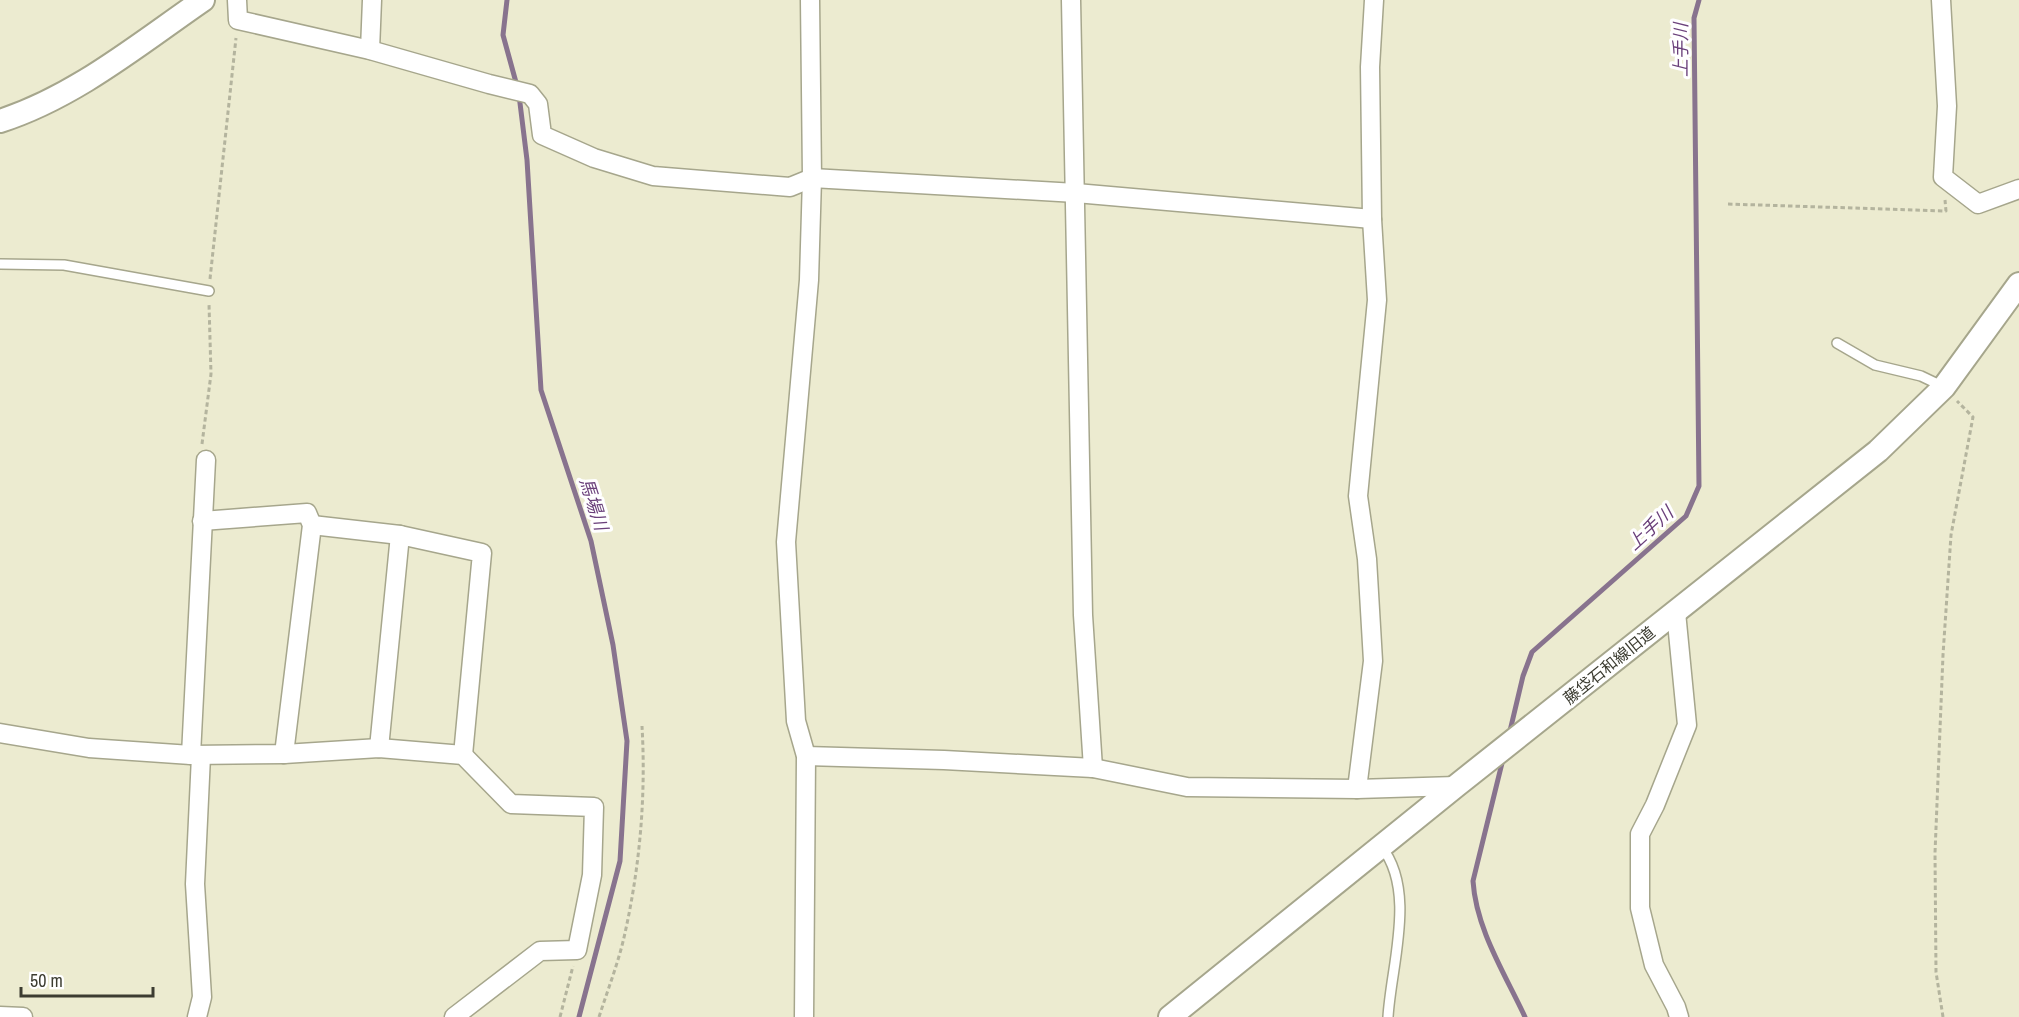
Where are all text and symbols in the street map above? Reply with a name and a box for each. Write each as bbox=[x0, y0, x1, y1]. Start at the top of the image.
water label: 上手川 bbox=[1668, 21, 1693, 77]
water label: 馬場川 bbox=[574, 474, 615, 535]
water label: 上手川 bbox=[1622, 499, 1680, 555]
street label: 藤垈石和線旧道 bbox=[1559, 621, 1659, 709]
scale bar bbox=[21, 960, 153, 998]
text: 50 m bbox=[30, 968, 63, 993]

